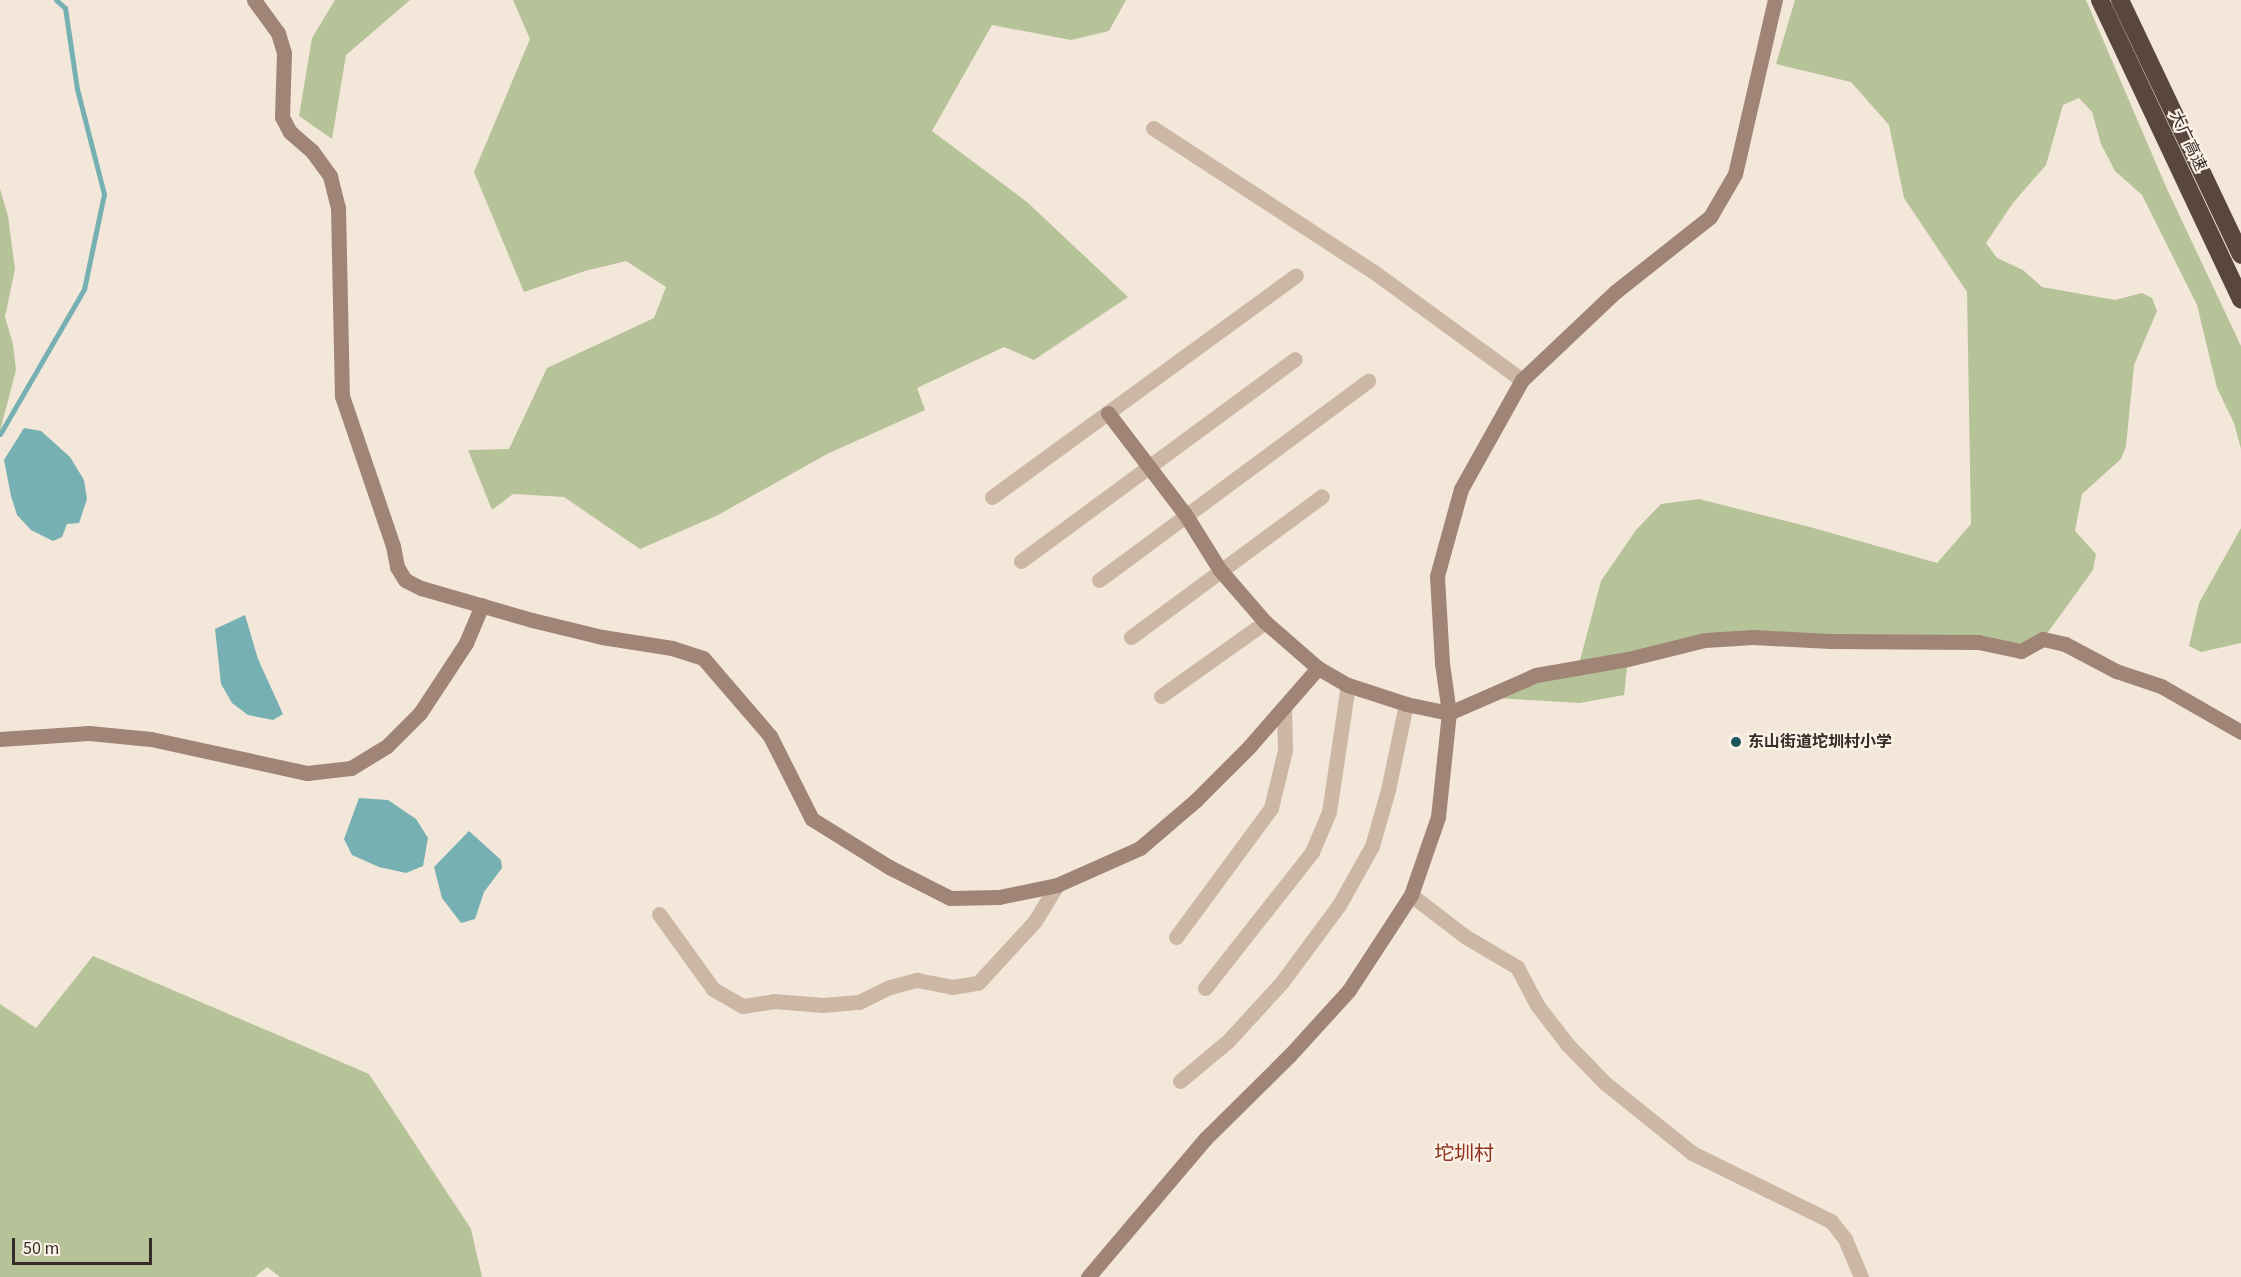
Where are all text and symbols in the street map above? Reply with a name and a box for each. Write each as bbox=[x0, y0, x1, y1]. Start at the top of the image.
street label: 大广高速 bbox=[2166, 108, 2210, 174]
place label: 东山街道坨圳村小学 bbox=[1748, 732, 1892, 752]
marker: 东山街道坨圳村小学 bbox=[1729, 735, 1743, 749]
district label: 坨圳村 bbox=[1434, 1142, 1494, 1166]
scale bar bbox=[15, 1226, 154, 1264]
text: 50 m bbox=[23, 1236, 59, 1261]

